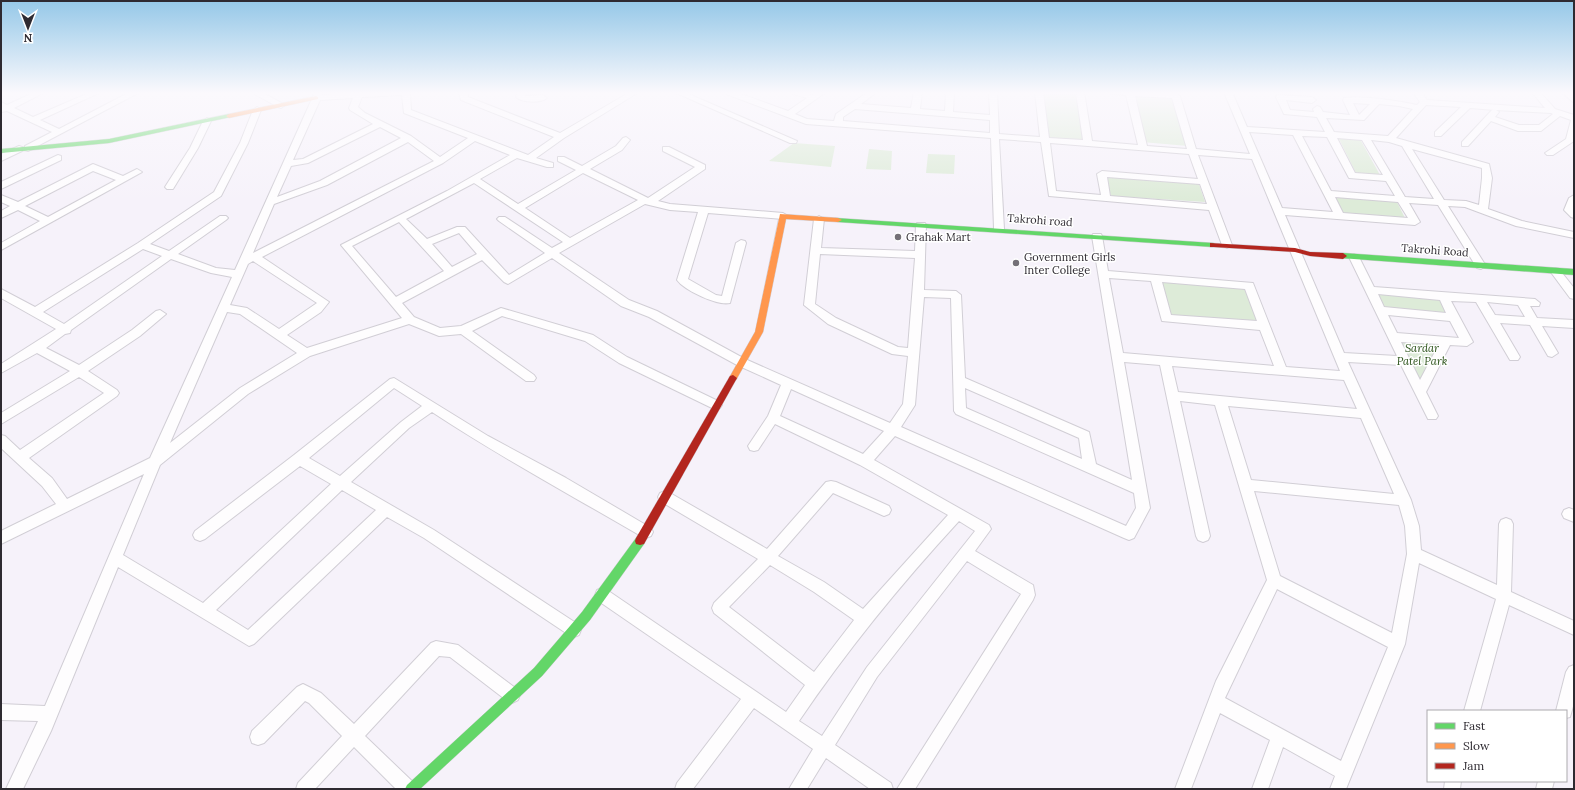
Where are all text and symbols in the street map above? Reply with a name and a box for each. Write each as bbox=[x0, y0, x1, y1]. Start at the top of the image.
north arrow bbox=[8, 8, 48, 48]
text: N bbox=[23, 31, 32, 45]
street label: Takrohi road bbox=[1007, 211, 1074, 229]
place label: Grahak Mart bbox=[906, 230, 971, 244]
marker: Grahak Mart bbox=[893, 232, 903, 242]
street label: Takrohi Road bbox=[1401, 241, 1470, 259]
place label: Government Girls Inter College bbox=[1024, 250, 1115, 277]
marker: Government Girls Inter College bbox=[1011, 258, 1021, 268]
park label: Sardar Patel Park bbox=[1397, 341, 1448, 368]
legend bbox=[1427, 710, 1567, 782]
text: Fast bbox=[1463, 718, 1486, 733]
text: Slow bbox=[1463, 738, 1490, 753]
text: Jam bbox=[1462, 758, 1484, 773]

